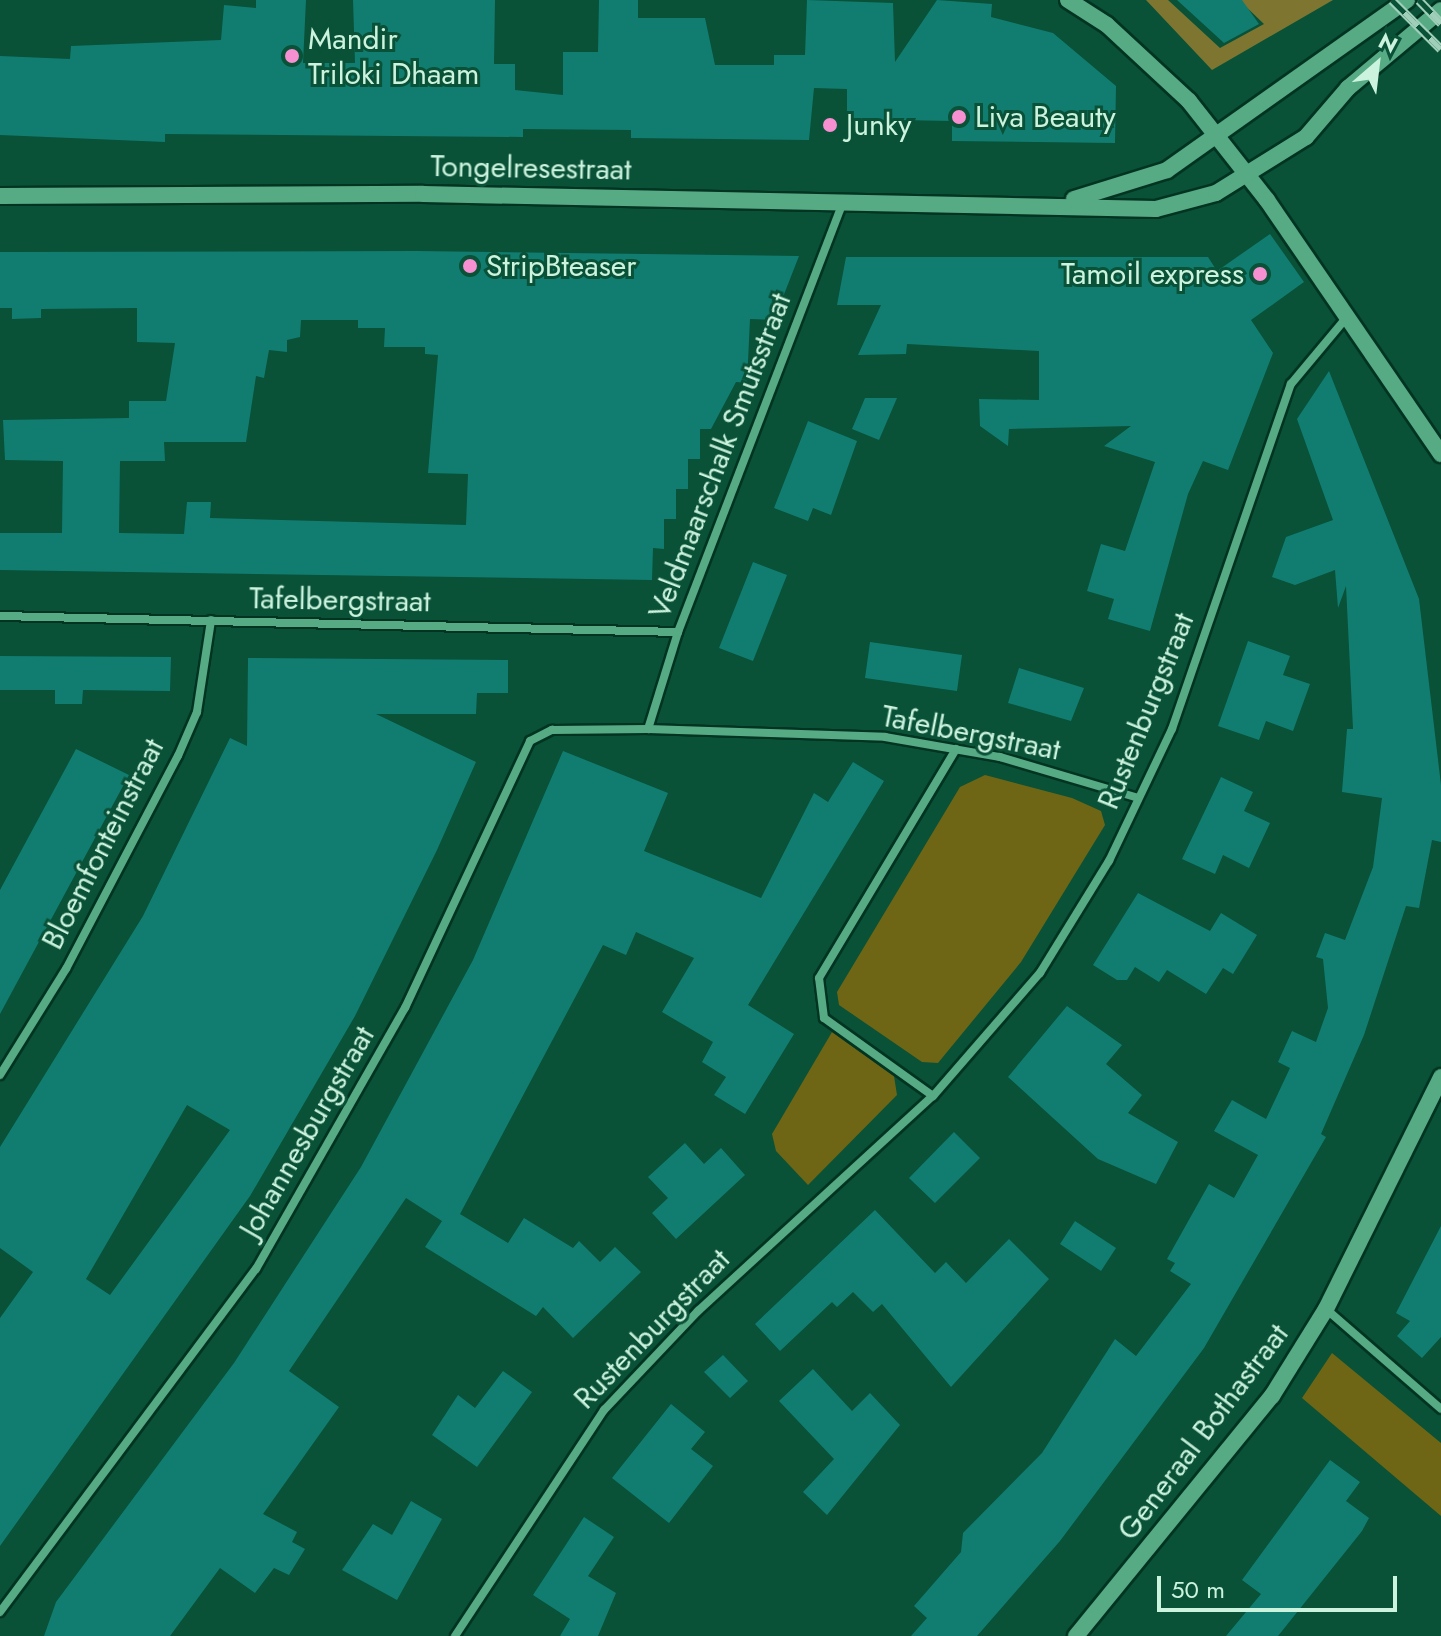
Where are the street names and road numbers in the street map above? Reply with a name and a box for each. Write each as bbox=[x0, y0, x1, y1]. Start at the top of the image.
street label: Tongelresestraat bbox=[430, 148, 632, 188]
street label: Veldmaarschalk Smutsstraat bbox=[641, 288, 799, 624]
street label: Tafelbergstraat bbox=[249, 580, 431, 620]
street label: Rustenburgstraat bbox=[1090, 608, 1202, 814]
street label: Tafelbergstraat bbox=[879, 698, 1063, 768]
street label: Bloemfonteinstraat bbox=[34, 733, 172, 955]
street label: Johannesburgstraat bbox=[232, 1020, 382, 1244]
street label: Rustenburgstraat bbox=[567, 1242, 737, 1416]
street label: Generaal Bothastraat bbox=[1110, 1317, 1296, 1547]

